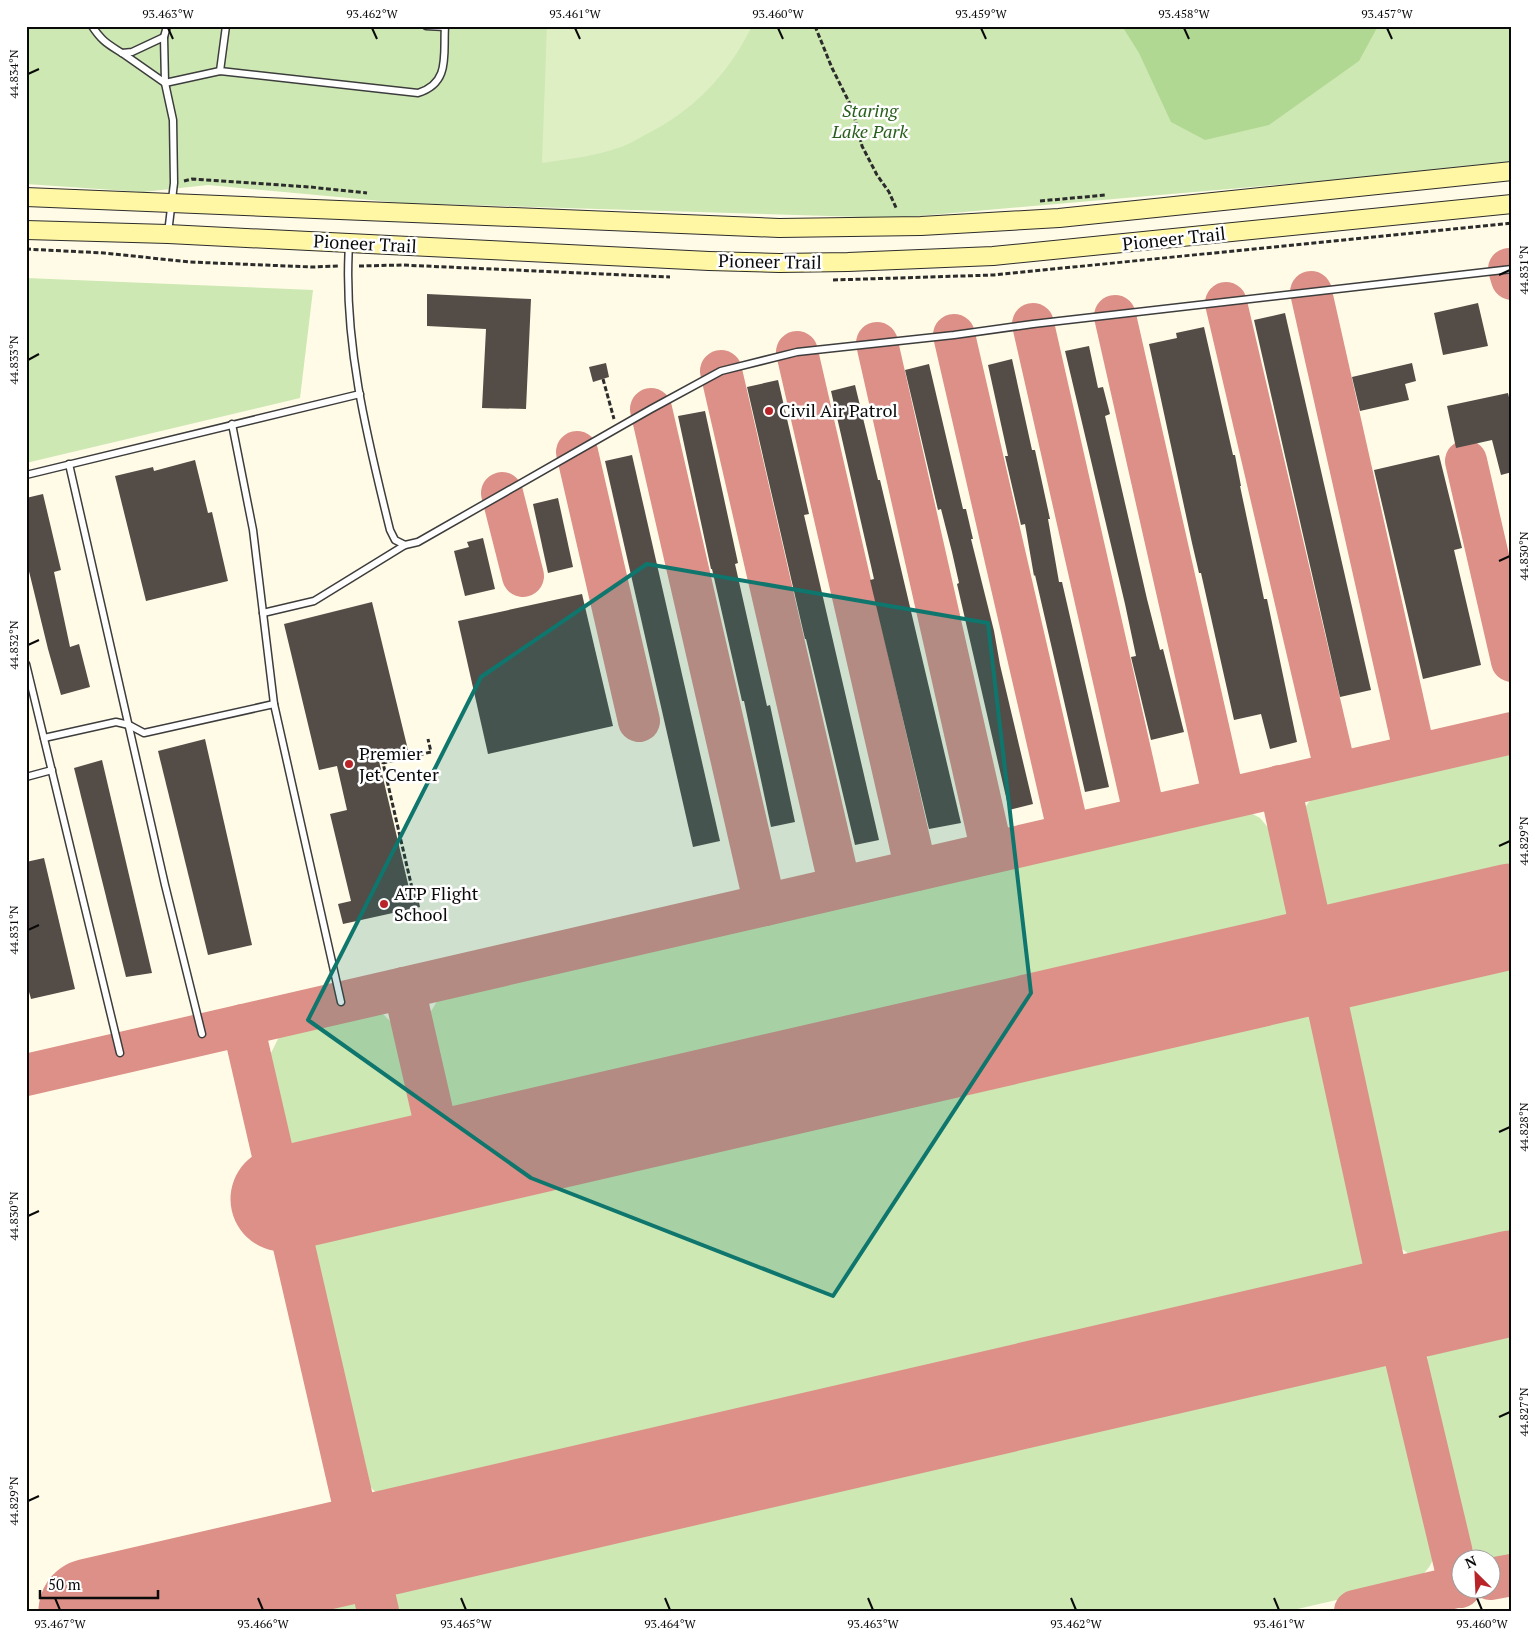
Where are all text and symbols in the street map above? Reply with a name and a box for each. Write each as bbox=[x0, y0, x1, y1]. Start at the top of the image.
text: 93.463°W bbox=[142, 6, 195, 21]
text: 93.462°W bbox=[346, 6, 399, 21]
text: 93.461°W bbox=[549, 6, 602, 21]
text: 93.460°W bbox=[752, 6, 805, 21]
text: 93.459°W bbox=[955, 6, 1008, 21]
text: 93.458°W bbox=[1158, 6, 1211, 21]
text: 93.457°W bbox=[1361, 6, 1414, 21]
text: 44.834°N bbox=[6, 49, 21, 99]
park label: Staring Lake Park bbox=[831, 98, 908, 143]
street label: Pioneer Trail bbox=[1121, 221, 1227, 255]
street label: Pioneer Trail bbox=[313, 228, 417, 258]
text: 44.831°N bbox=[1516, 245, 1531, 295]
street label: Pioneer Trail bbox=[718, 248, 822, 274]
text: 44.833°N bbox=[6, 335, 21, 385]
place label: Civil Air Patrol bbox=[779, 398, 898, 422]
marker: Civil Air Patrol bbox=[763, 405, 775, 417]
text: 44.830°N bbox=[1516, 531, 1531, 581]
text: 44.832°N bbox=[6, 620, 21, 670]
place label: Premier Jet Center bbox=[359, 741, 439, 786]
marker: Premier Jet Center bbox=[343, 758, 355, 770]
text: 44.829°N bbox=[1516, 816, 1531, 866]
place label: ATP Flight School bbox=[394, 881, 479, 926]
marker: ATP Flight School bbox=[378, 898, 390, 910]
text: 44.831°N bbox=[6, 905, 21, 955]
text: 44.828°N bbox=[1516, 1102, 1531, 1152]
text: 44.830°N bbox=[6, 1191, 21, 1241]
text: 44.827°N bbox=[1516, 1387, 1531, 1437]
text: 44.829°N bbox=[6, 1476, 21, 1526]
north arrow bbox=[1450, 1550, 1500, 1600]
text: N bbox=[1462, 1551, 1480, 1573]
scale bar bbox=[40, 1567, 158, 1599]
text: 50 m bbox=[48, 1574, 81, 1594]
text: 93.467°W bbox=[34, 1616, 87, 1631]
text: 93.466°W bbox=[237, 1616, 290, 1631]
text: 93.465°W bbox=[440, 1616, 493, 1631]
text: 93.464°W bbox=[644, 1616, 697, 1631]
text: 93.463°W bbox=[847, 1616, 900, 1631]
text: 93.462°W bbox=[1050, 1616, 1103, 1631]
text: 93.461°W bbox=[1253, 1616, 1306, 1631]
text: 93.460°W bbox=[1456, 1616, 1509, 1631]

